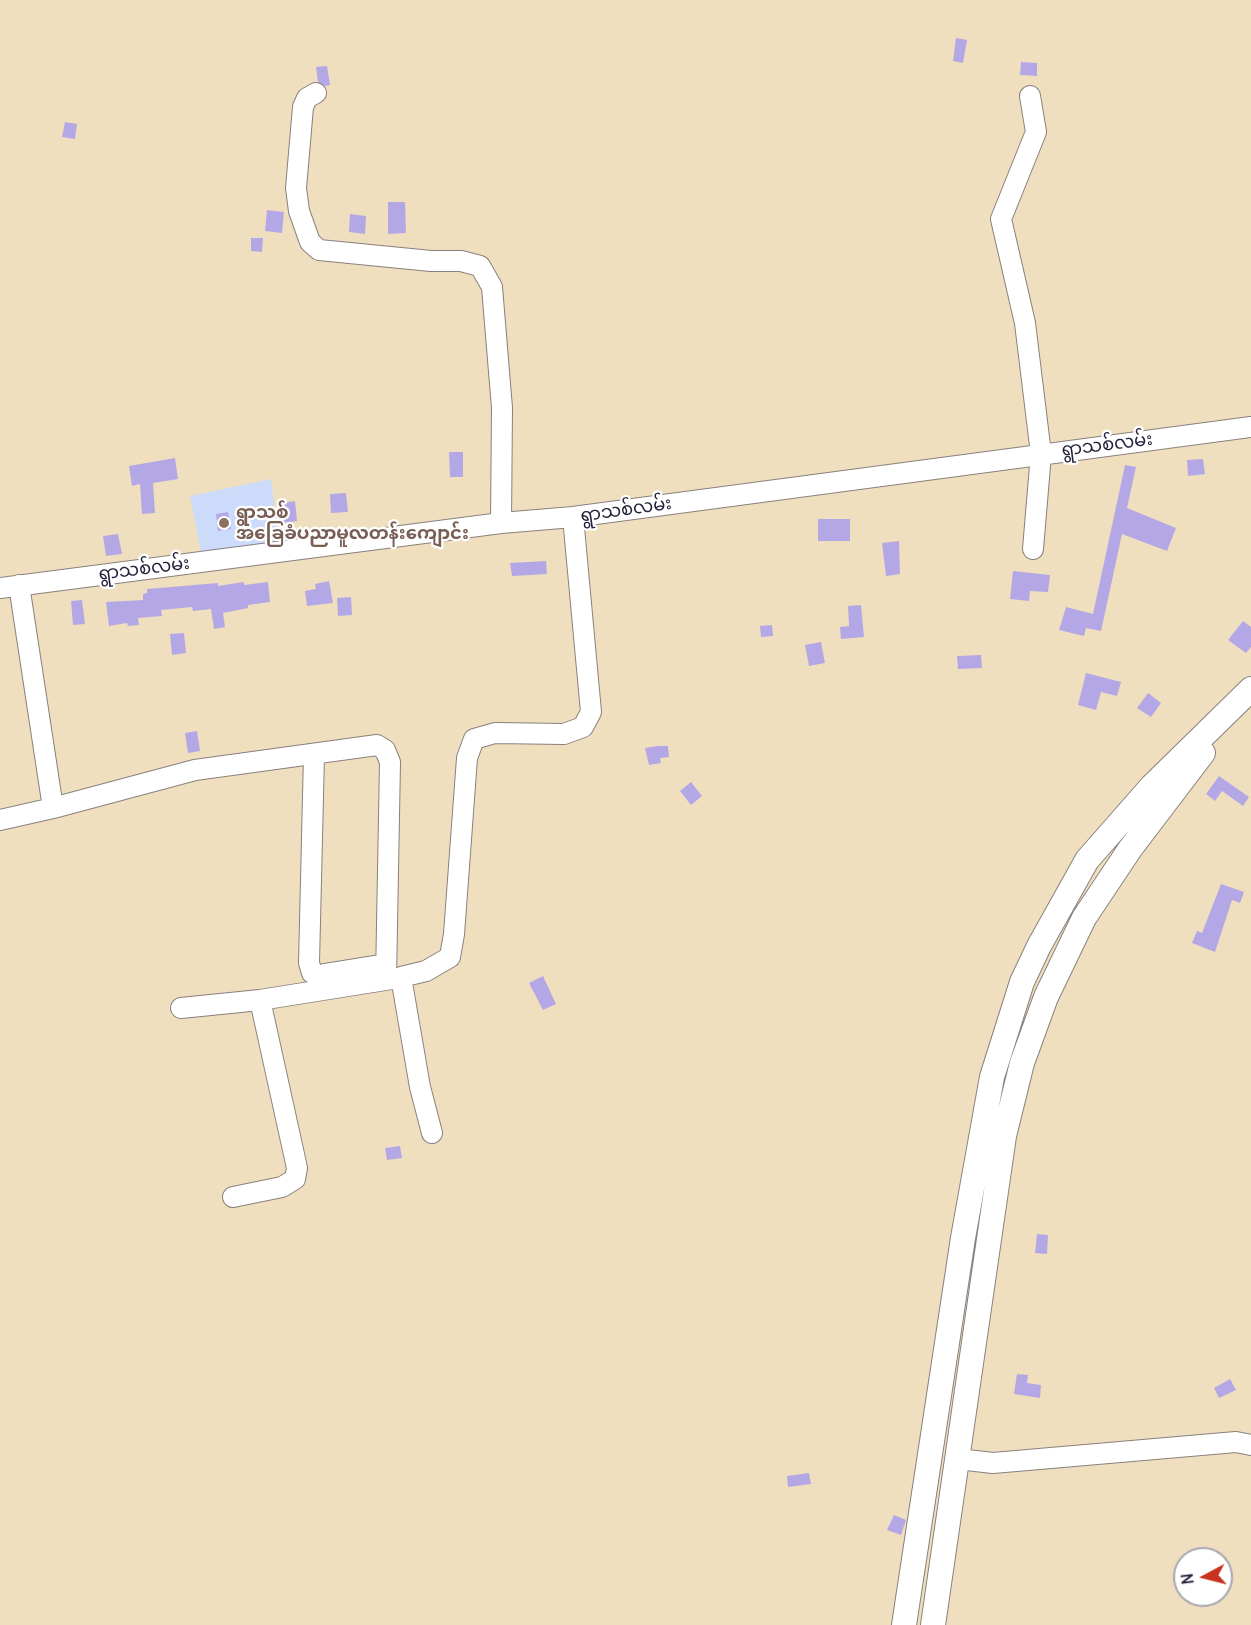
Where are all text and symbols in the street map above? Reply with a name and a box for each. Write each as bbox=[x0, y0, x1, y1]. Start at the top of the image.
street label: ရွာသစ်လမ်း bbox=[1060, 429, 1154, 461]
street label: ရွာသစ်လမ်း bbox=[579, 493, 673, 527]
place label: ရွာသစ် အခြေခံပညာမူလတန်းကျောင်း bbox=[236, 502, 469, 544]
marker: ရွာသစ် အခြေခံပညာမူလတန်းကျောင်း bbox=[217, 516, 231, 530]
street label: ရွာသစ်လမ်း bbox=[97, 553, 191, 585]
north arrow bbox=[1173, 1547, 1233, 1607]
text: N bbox=[1177, 1572, 1198, 1586]

